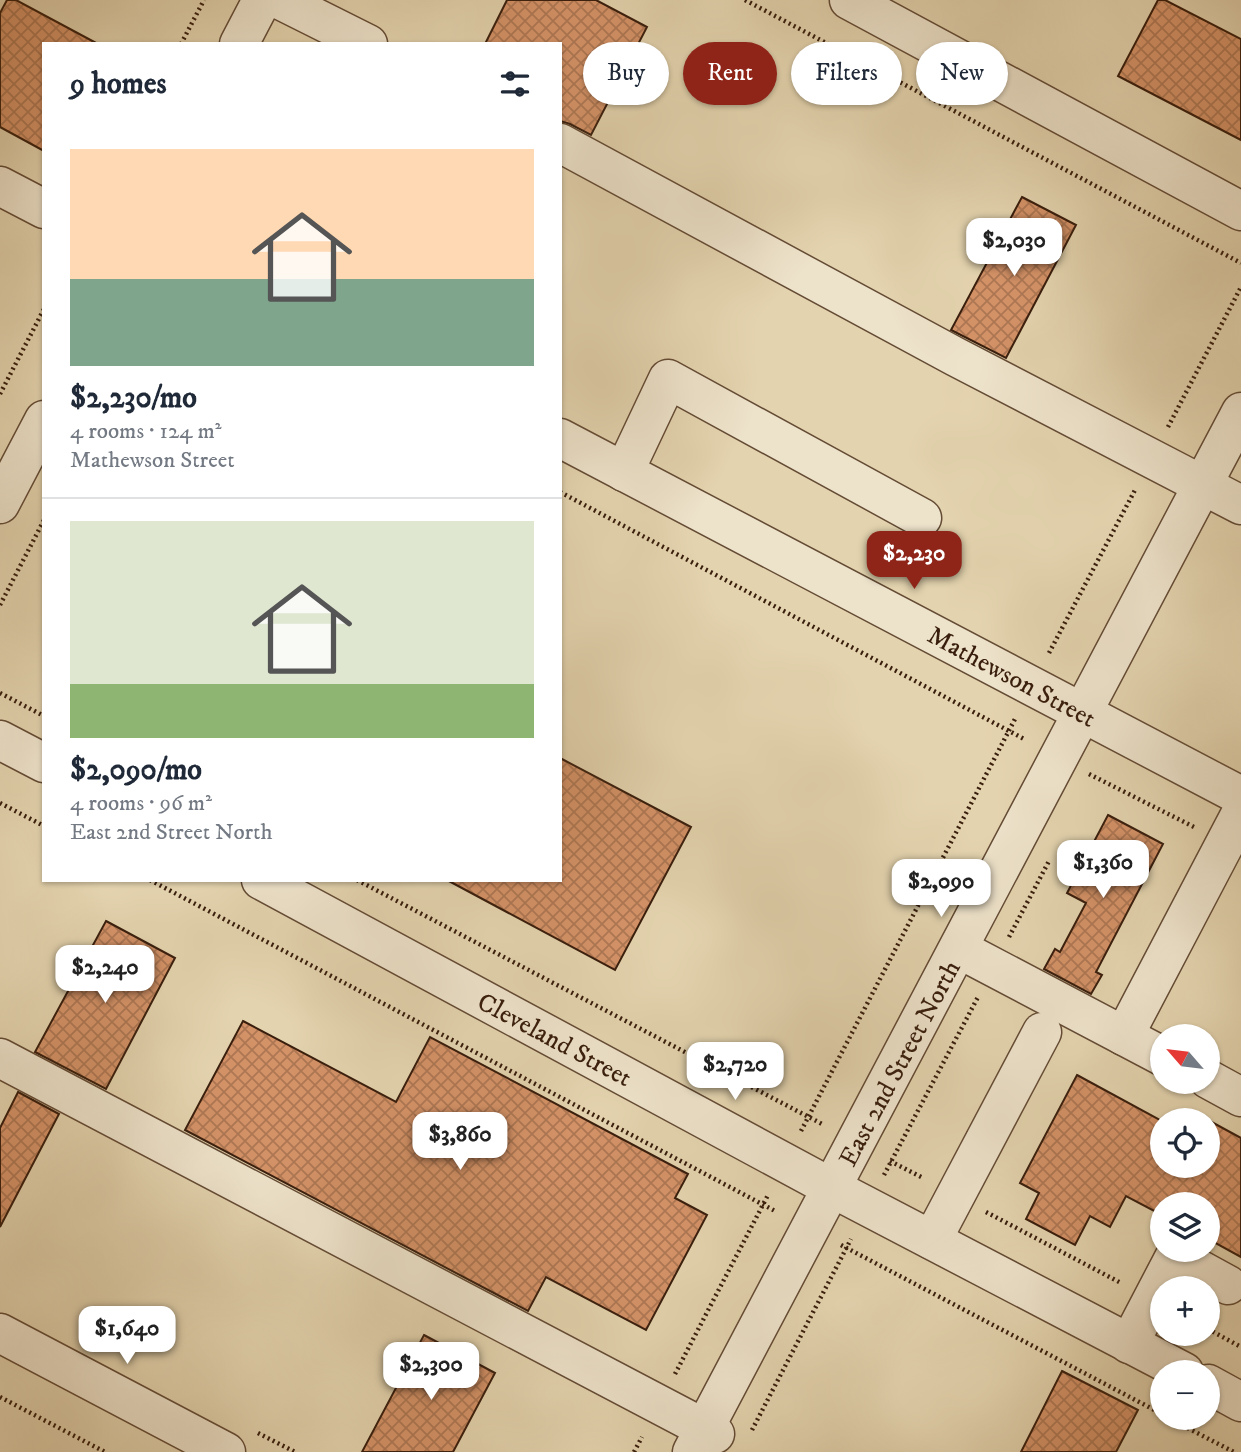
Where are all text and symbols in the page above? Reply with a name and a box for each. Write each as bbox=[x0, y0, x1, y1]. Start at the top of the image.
chip: Buy bbox=[583, 42, 669, 105]
chip: Rent bbox=[683, 42, 777, 105]
chip: Filters bbox=[791, 42, 902, 105]
chip: New bbox=[916, 42, 1008, 105]
icon: filters bbox=[496, 65, 534, 103]
text: 9 homes bbox=[70, 66, 167, 103]
icon: home bbox=[239, 194, 365, 320]
pin: $2,030 bbox=[957, 218, 1071, 278]
text: $2,030 bbox=[982, 226, 1046, 255]
text: $2,230/mo bbox=[70, 380, 197, 417]
text: 4 rooms · 124 m² bbox=[70, 417, 221, 446]
text: Mathewson Street bbox=[70, 446, 235, 475]
pin: $2,230 bbox=[857, 532, 971, 591]
text: $2,230 bbox=[883, 539, 945, 568]
icon: home bbox=[239, 566, 365, 692]
street label: Mathewson Street bbox=[921, 619, 1101, 736]
text: $2,090/mo bbox=[70, 752, 202, 789]
text: 4 rooms · 96 m² bbox=[70, 789, 212, 818]
text: East 2nd Street North bbox=[70, 818, 273, 847]
pin: $1,360 bbox=[1046, 841, 1160, 900]
text: $1,360 bbox=[1073, 848, 1133, 877]
pin: $2,090 bbox=[884, 860, 998, 919]
text: $2,090 bbox=[908, 867, 974, 896]
pin: $2,240 bbox=[48, 946, 162, 1005]
text: $2,240 bbox=[71, 953, 139, 982]
street label: East 2nd Street North bbox=[832, 955, 969, 1173]
street label: Cleveland Street bbox=[471, 986, 637, 1095]
north arrow bbox=[1150, 1024, 1220, 1094]
map controls bbox=[1150, 1024, 1220, 1430]
pin: $2,720 bbox=[678, 1042, 792, 1102]
text: $2,720 bbox=[703, 1050, 767, 1079]
button: locate bbox=[1150, 1108, 1220, 1178]
pin: $3,860 bbox=[403, 1112, 517, 1172]
text: $3,860 bbox=[428, 1120, 492, 1149]
button: layers bbox=[1150, 1192, 1220, 1262]
button: + bbox=[1150, 1276, 1220, 1346]
pin: $1,640 bbox=[70, 1306, 184, 1366]
text: $1,640 bbox=[95, 1314, 159, 1343]
pin: $2,300 bbox=[374, 1342, 488, 1402]
text: $2,300 bbox=[399, 1350, 463, 1379]
button: − bbox=[1150, 1360, 1220, 1430]

